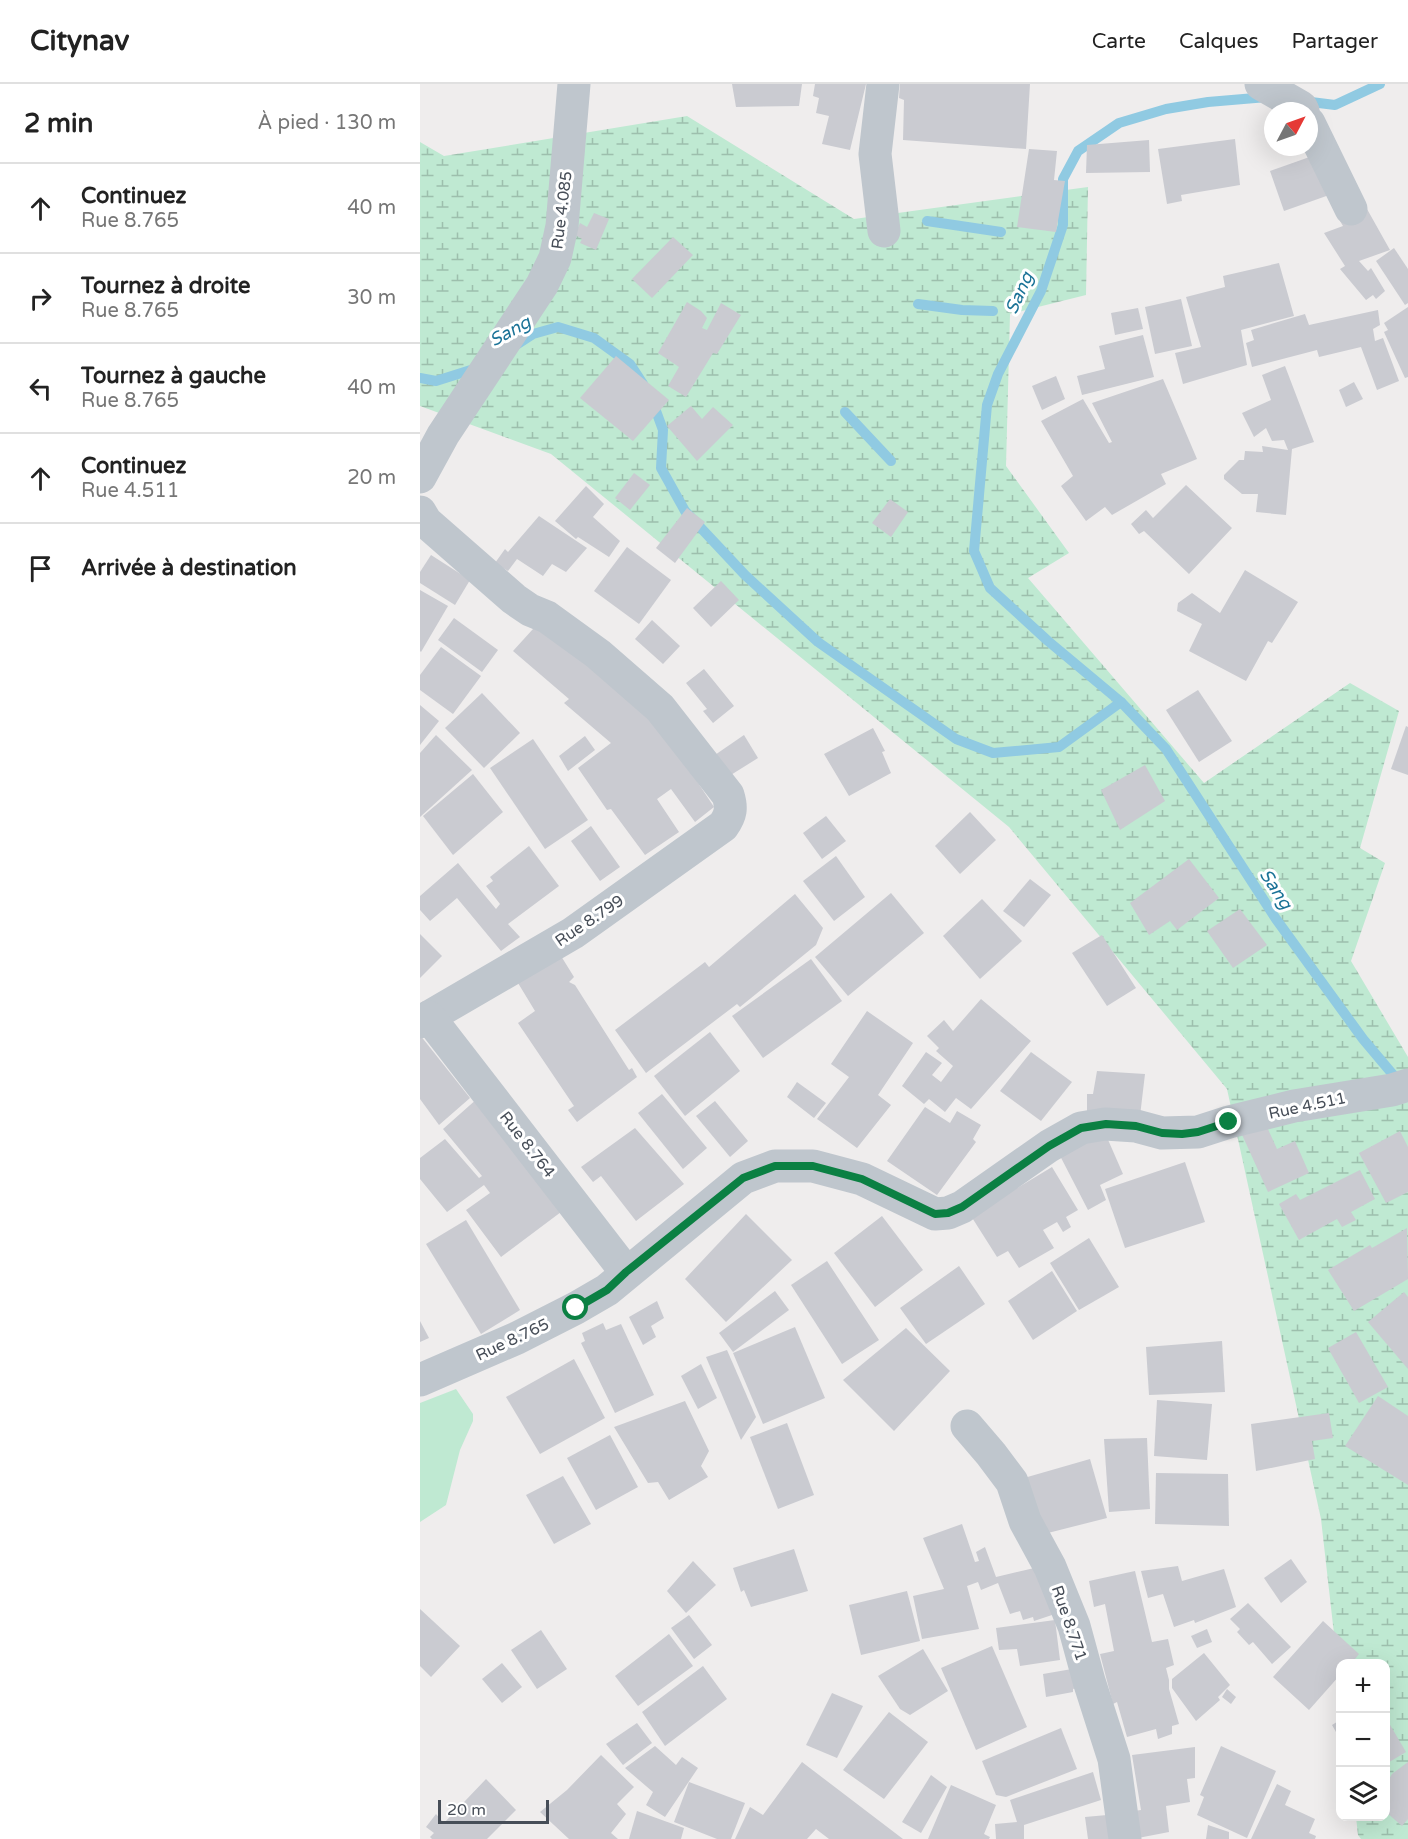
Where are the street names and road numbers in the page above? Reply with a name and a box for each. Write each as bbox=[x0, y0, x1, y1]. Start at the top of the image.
street label: Rue 4.085 bbox=[547, 170, 577, 250]
street label: Rue 8.799 bbox=[551, 891, 628, 951]
street label: Rue 4.511 bbox=[1267, 1088, 1348, 1124]
street label: Rue 8.764 bbox=[495, 1108, 559, 1182]
street label: Rue 8.765 bbox=[473, 1314, 552, 1366]
street label: Rue 8.771 bbox=[1047, 1583, 1091, 1664]

